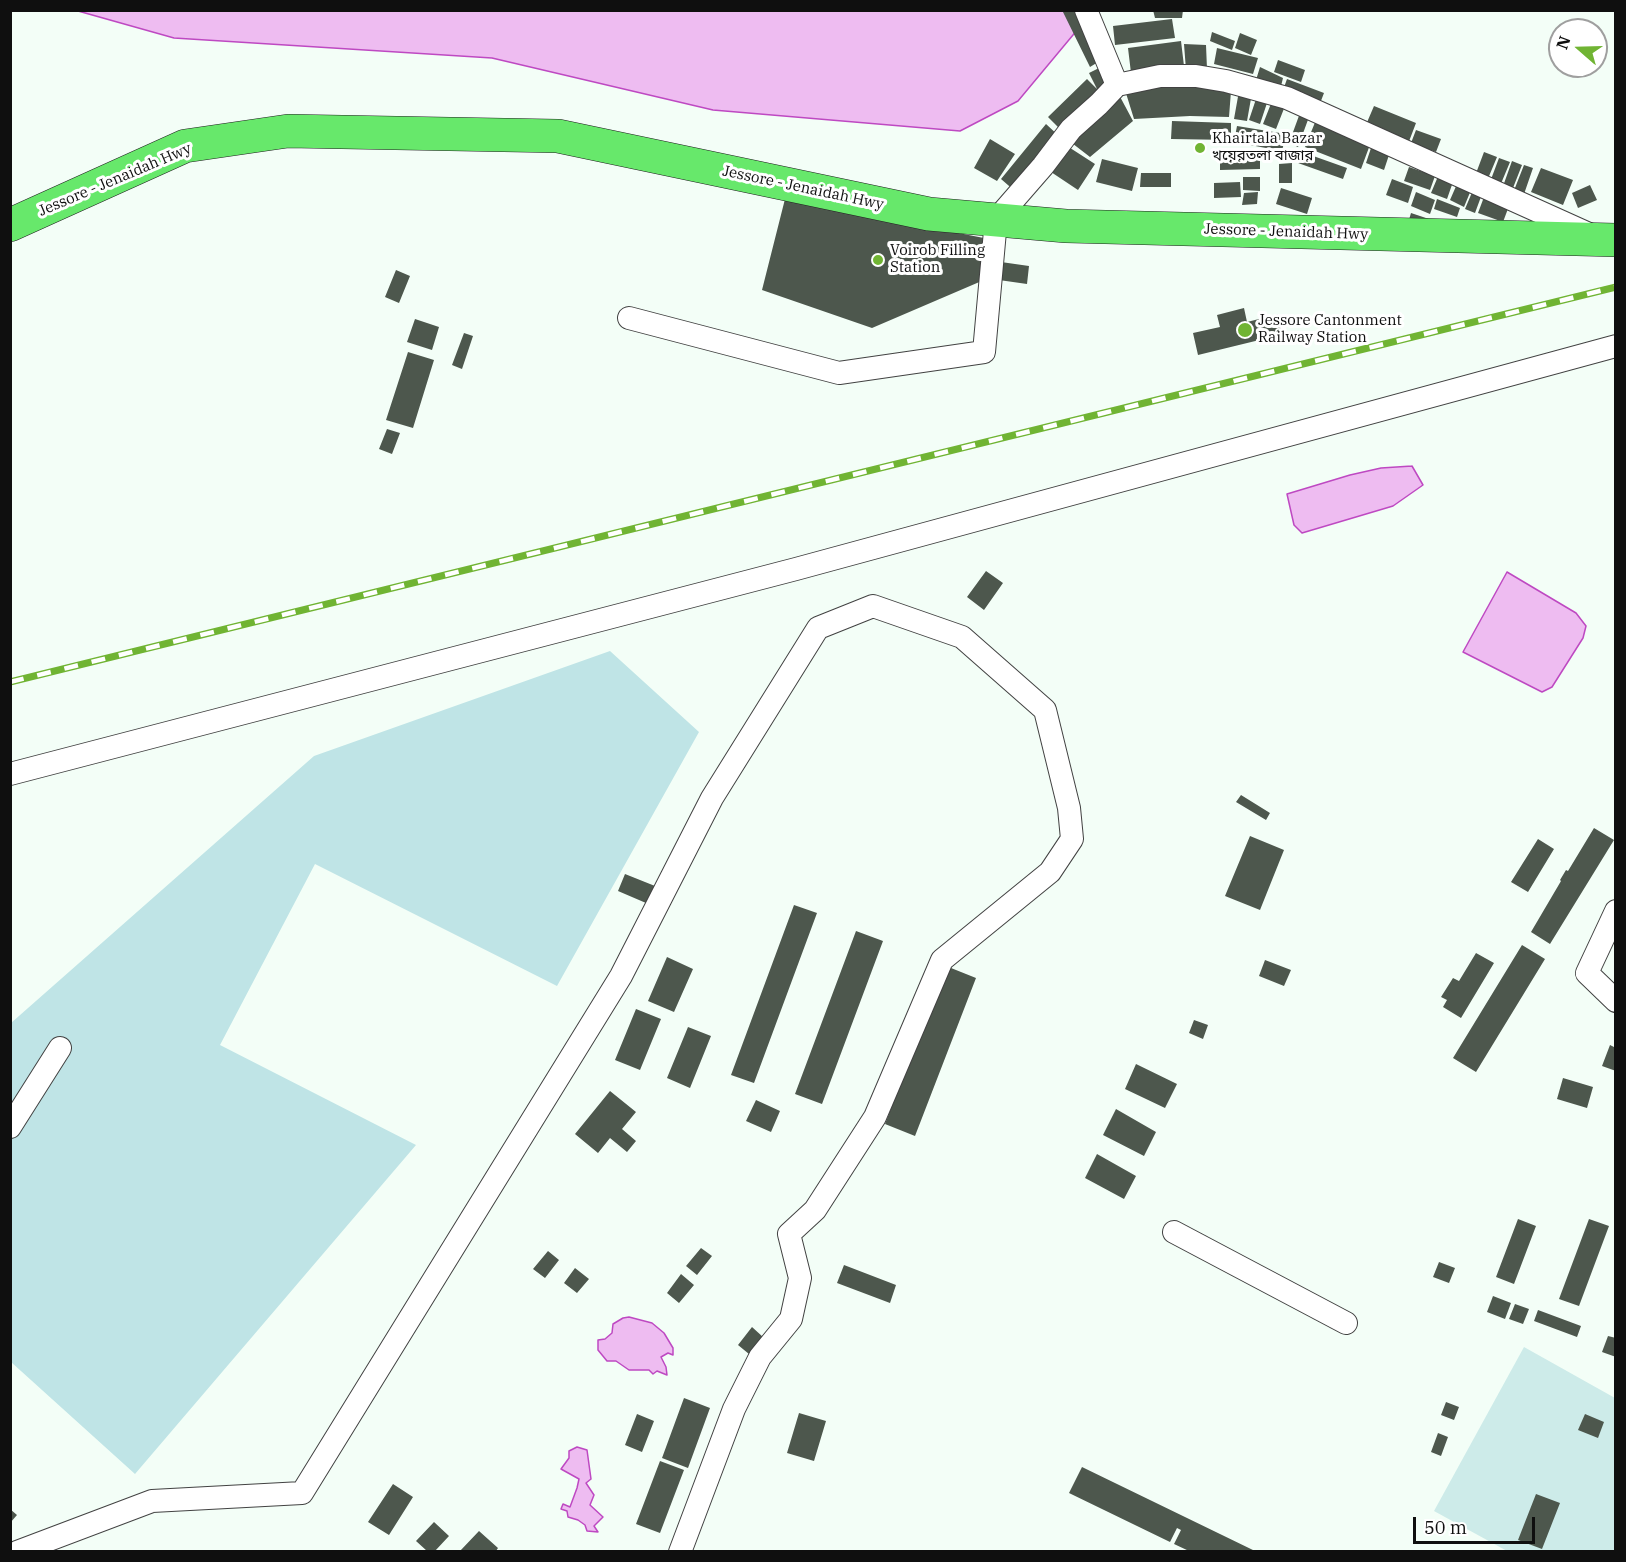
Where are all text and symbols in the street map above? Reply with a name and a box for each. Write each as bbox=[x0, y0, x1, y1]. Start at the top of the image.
north arrow bbox=[1548, 18, 1608, 78]
text: N bbox=[1551, 33, 1575, 52]
place label: Khairtala Bazar খয়েরতলা বাজার bbox=[1212, 130, 1322, 165]
street label: Jessore - Jenaidah Hwy bbox=[36, 140, 194, 220]
marker: Khairtala Bazar খয়েরতলা বাজার bbox=[1193, 141, 1207, 155]
street label: Jessore - Jenaidah Hwy bbox=[721, 162, 885, 214]
street label: Jessore - Jenaidah Hwy bbox=[1204, 220, 1368, 244]
place label: Voirob Filling Station bbox=[890, 242, 985, 277]
marker: Voirob Filling Station bbox=[871, 253, 885, 267]
place label: Jessore Cantonment Railway Station bbox=[1258, 312, 1402, 347]
marker: Jessore Cantonment Railway Station bbox=[1236, 321, 1254, 339]
scale bar bbox=[1416, 1505, 1538, 1543]
text: 50 m bbox=[1424, 1516, 1467, 1539]

